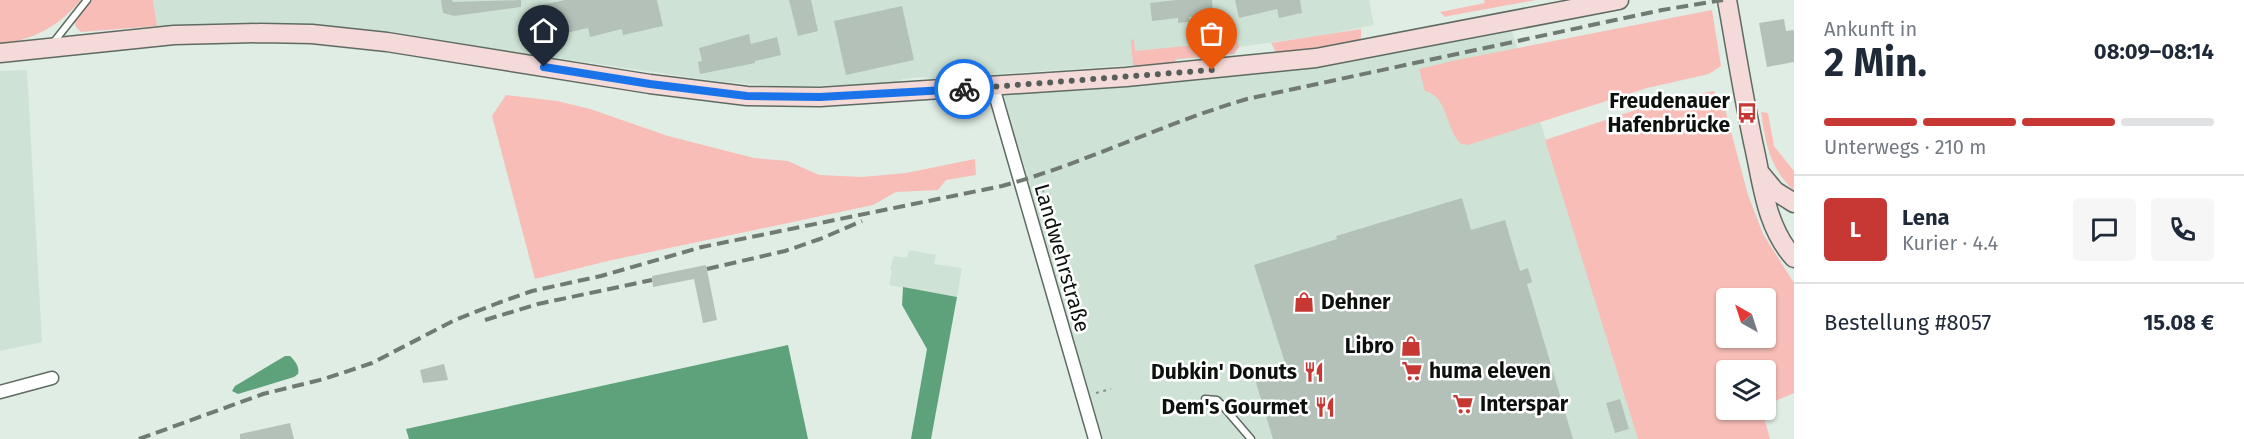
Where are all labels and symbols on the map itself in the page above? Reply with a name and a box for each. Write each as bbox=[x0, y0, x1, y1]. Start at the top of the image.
pin bbox=[518, 5, 569, 67]
pin bbox=[1186, 8, 1237, 70]
courier bbox=[934, 59, 994, 119]
place label: Freudenauer Hafenbrücke bbox=[1608, 88, 1731, 138]
bus stop icon: Freudenauer Hafenbrücke bbox=[1735, 101, 1759, 125]
street label: Landwehrstraße bbox=[1028, 181, 1096, 335]
north arrow bbox=[1716, 288, 1776, 348]
place label: Dehner bbox=[1321, 289, 1391, 315]
shop icon: Dehner bbox=[1292, 290, 1316, 314]
place label: Libro bbox=[1345, 333, 1394, 359]
shop icon: Libro bbox=[1399, 334, 1423, 358]
place label: huma eleven bbox=[1429, 358, 1551, 384]
place label: Dubkin' Donuts bbox=[1151, 359, 1297, 385]
supermarket icon: huma eleven bbox=[1400, 359, 1424, 383]
restaurant icon: Dubkin' Donuts bbox=[1302, 360, 1326, 384]
place label: Interspar bbox=[1480, 391, 1569, 417]
supermarket icon: Interspar bbox=[1451, 392, 1475, 416]
place label: Dem's Gourmet bbox=[1162, 394, 1309, 420]
restaurant icon: Dem's Gourmet bbox=[1313, 395, 1337, 419]

